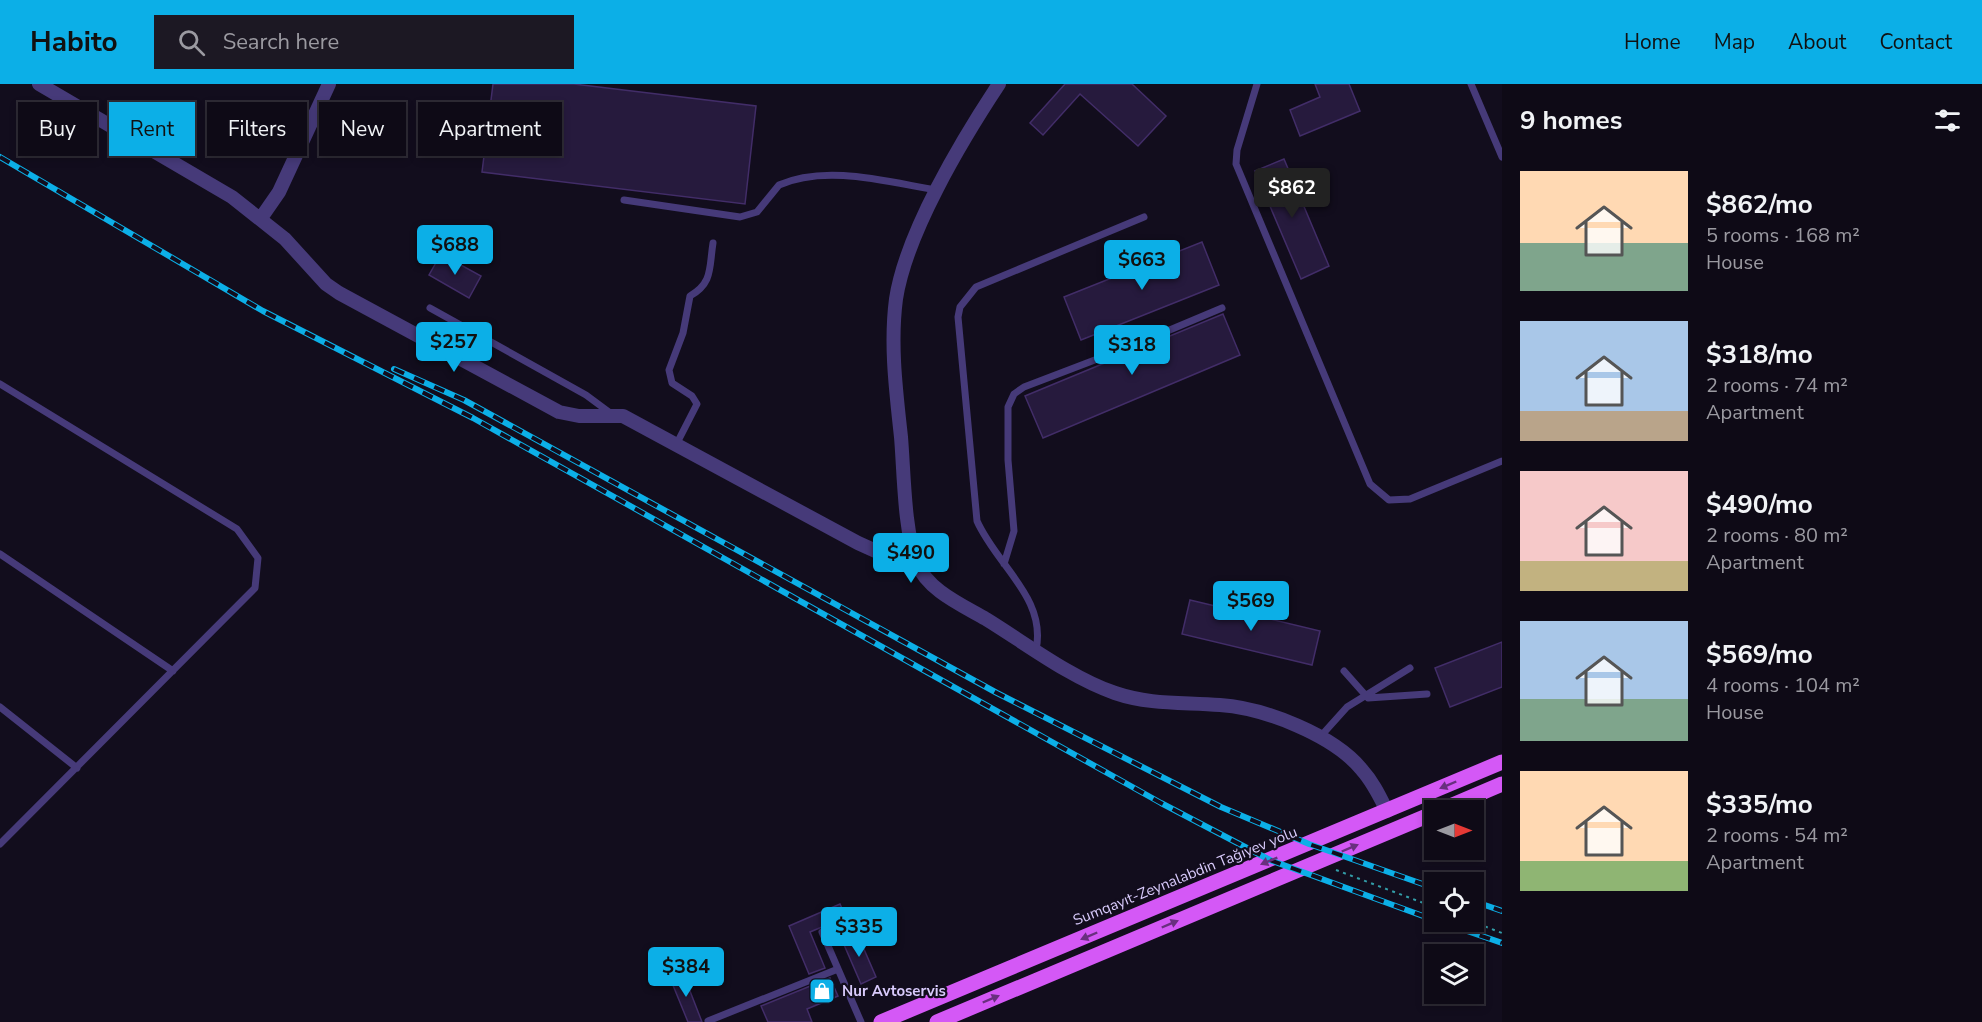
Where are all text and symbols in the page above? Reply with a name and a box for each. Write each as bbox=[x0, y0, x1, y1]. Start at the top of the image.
search box bbox=[154, 15, 574, 69]
text: Habito bbox=[30, 23, 118, 61]
icon: search bbox=[175, 26, 208, 59]
text: Search here bbox=[223, 27, 339, 57]
text: Home bbox=[1624, 28, 1681, 56]
text: Map bbox=[1714, 28, 1755, 56]
text: About bbox=[1788, 28, 1846, 56]
text: Contact bbox=[1879, 28, 1952, 56]
chip: Buy bbox=[18, 102, 97, 156]
chip: Rent bbox=[109, 102, 195, 156]
chip: Filters bbox=[207, 102, 307, 156]
chip: New bbox=[319, 102, 406, 156]
chip: Apartment bbox=[418, 102, 562, 156]
text: 9 homes bbox=[1520, 103, 1622, 138]
icon: filters bbox=[1931, 104, 1964, 137]
pin: $862 bbox=[1256, 168, 1328, 219]
text: $862 bbox=[1268, 174, 1316, 201]
text: $862/mo bbox=[1706, 187, 1813, 222]
icon: home bbox=[1568, 195, 1640, 267]
text: 5 rooms · 168 m² bbox=[1706, 222, 1860, 249]
pin: $688 bbox=[419, 225, 491, 276]
text: $688 bbox=[431, 231, 479, 258]
pin: $663 bbox=[1106, 240, 1178, 291]
text: $663 bbox=[1118, 246, 1166, 273]
text: House bbox=[1706, 249, 1764, 276]
pin: $257 bbox=[418, 322, 490, 373]
pin: $318 bbox=[1096, 325, 1168, 376]
text: $257 bbox=[430, 328, 478, 355]
text: $318 bbox=[1108, 331, 1156, 358]
text: $318/mo bbox=[1706, 337, 1813, 372]
icon: home bbox=[1568, 345, 1640, 417]
text: 2 rooms · 74 m² bbox=[1706, 372, 1848, 399]
text: Apartment bbox=[1706, 399, 1804, 426]
text: $490/mo bbox=[1706, 487, 1813, 522]
icon: home bbox=[1568, 495, 1640, 567]
text: 2 rooms · 80 m² bbox=[1706, 522, 1848, 549]
pin: $490 bbox=[875, 533, 947, 584]
text: $490 bbox=[887, 539, 935, 566]
text: Apartment bbox=[1706, 549, 1804, 576]
pin: $569 bbox=[1215, 581, 1287, 632]
text: $569 bbox=[1227, 587, 1275, 614]
text: $569/mo bbox=[1706, 637, 1813, 672]
icon: home bbox=[1568, 645, 1640, 717]
text: 4 rooms · 104 m² bbox=[1706, 672, 1860, 699]
text: House bbox=[1706, 699, 1764, 726]
one-way arrow bbox=[1439, 781, 1457, 790]
text: $335/mo bbox=[1706, 787, 1813, 822]
icon: home bbox=[1568, 795, 1640, 867]
north arrow bbox=[1424, 800, 1484, 860]
map controls bbox=[1424, 800, 1484, 1004]
street label: Sumqayıt-Zeynalabdin Tağıyev yolu bbox=[1070, 822, 1300, 930]
text: 2 rooms · 54 m² bbox=[1706, 822, 1848, 849]
one-way arrow bbox=[1342, 843, 1360, 853]
text: Apartment bbox=[1706, 849, 1804, 876]
one-way arrow bbox=[1259, 856, 1277, 866]
button: locate bbox=[1424, 872, 1484, 932]
pin: $335 bbox=[823, 907, 895, 958]
text: $335 bbox=[835, 913, 883, 940]
one-way arrow bbox=[1162, 919, 1180, 929]
one-way arrow bbox=[1079, 931, 1097, 941]
button: layers bbox=[1424, 944, 1484, 1004]
pin: $384 bbox=[650, 947, 722, 998]
text: $384 bbox=[662, 953, 710, 980]
shop icon: Nur Avtoservis bbox=[807, 976, 837, 1006]
place label: Nur Avtoservis bbox=[842, 981, 946, 1001]
one-way arrow bbox=[982, 994, 1000, 1004]

